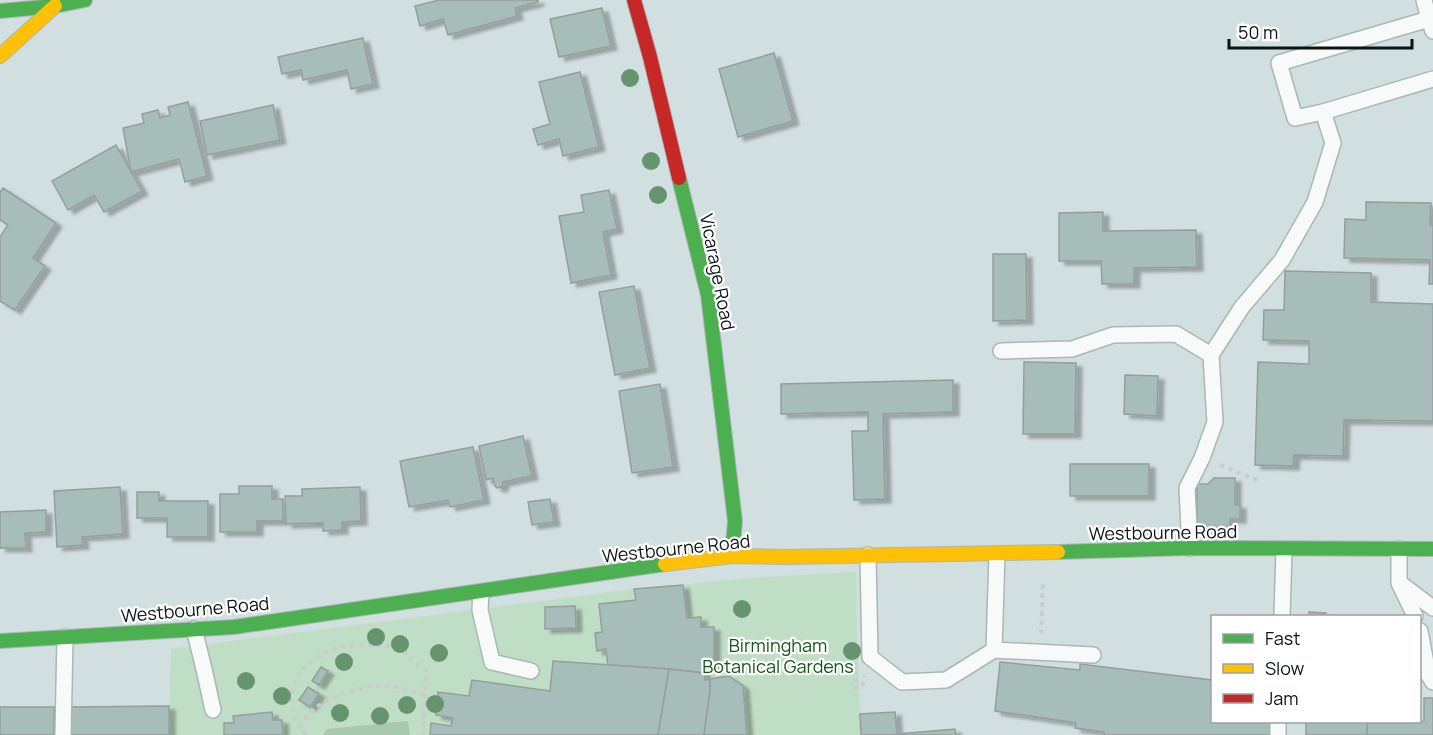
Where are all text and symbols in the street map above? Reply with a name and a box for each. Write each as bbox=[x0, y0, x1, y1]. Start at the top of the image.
scale bar bbox=[1229, 12, 1412, 50]
text: 50 m bbox=[1238, 20, 1278, 44]
street label: Vicarage Road bbox=[695, 212, 741, 332]
street label: Westbourne Road bbox=[1088, 519, 1238, 545]
street label: Westbourne Road bbox=[601, 528, 751, 568]
street label: Westbourne Road bbox=[120, 591, 270, 627]
legend bbox=[1211, 615, 1421, 723]
text: Fast bbox=[1265, 626, 1300, 650]
park label: Birmingham Botanical Gardens bbox=[702, 633, 854, 678]
text: Slow bbox=[1265, 656, 1305, 680]
text: Jam bbox=[1265, 686, 1299, 710]

